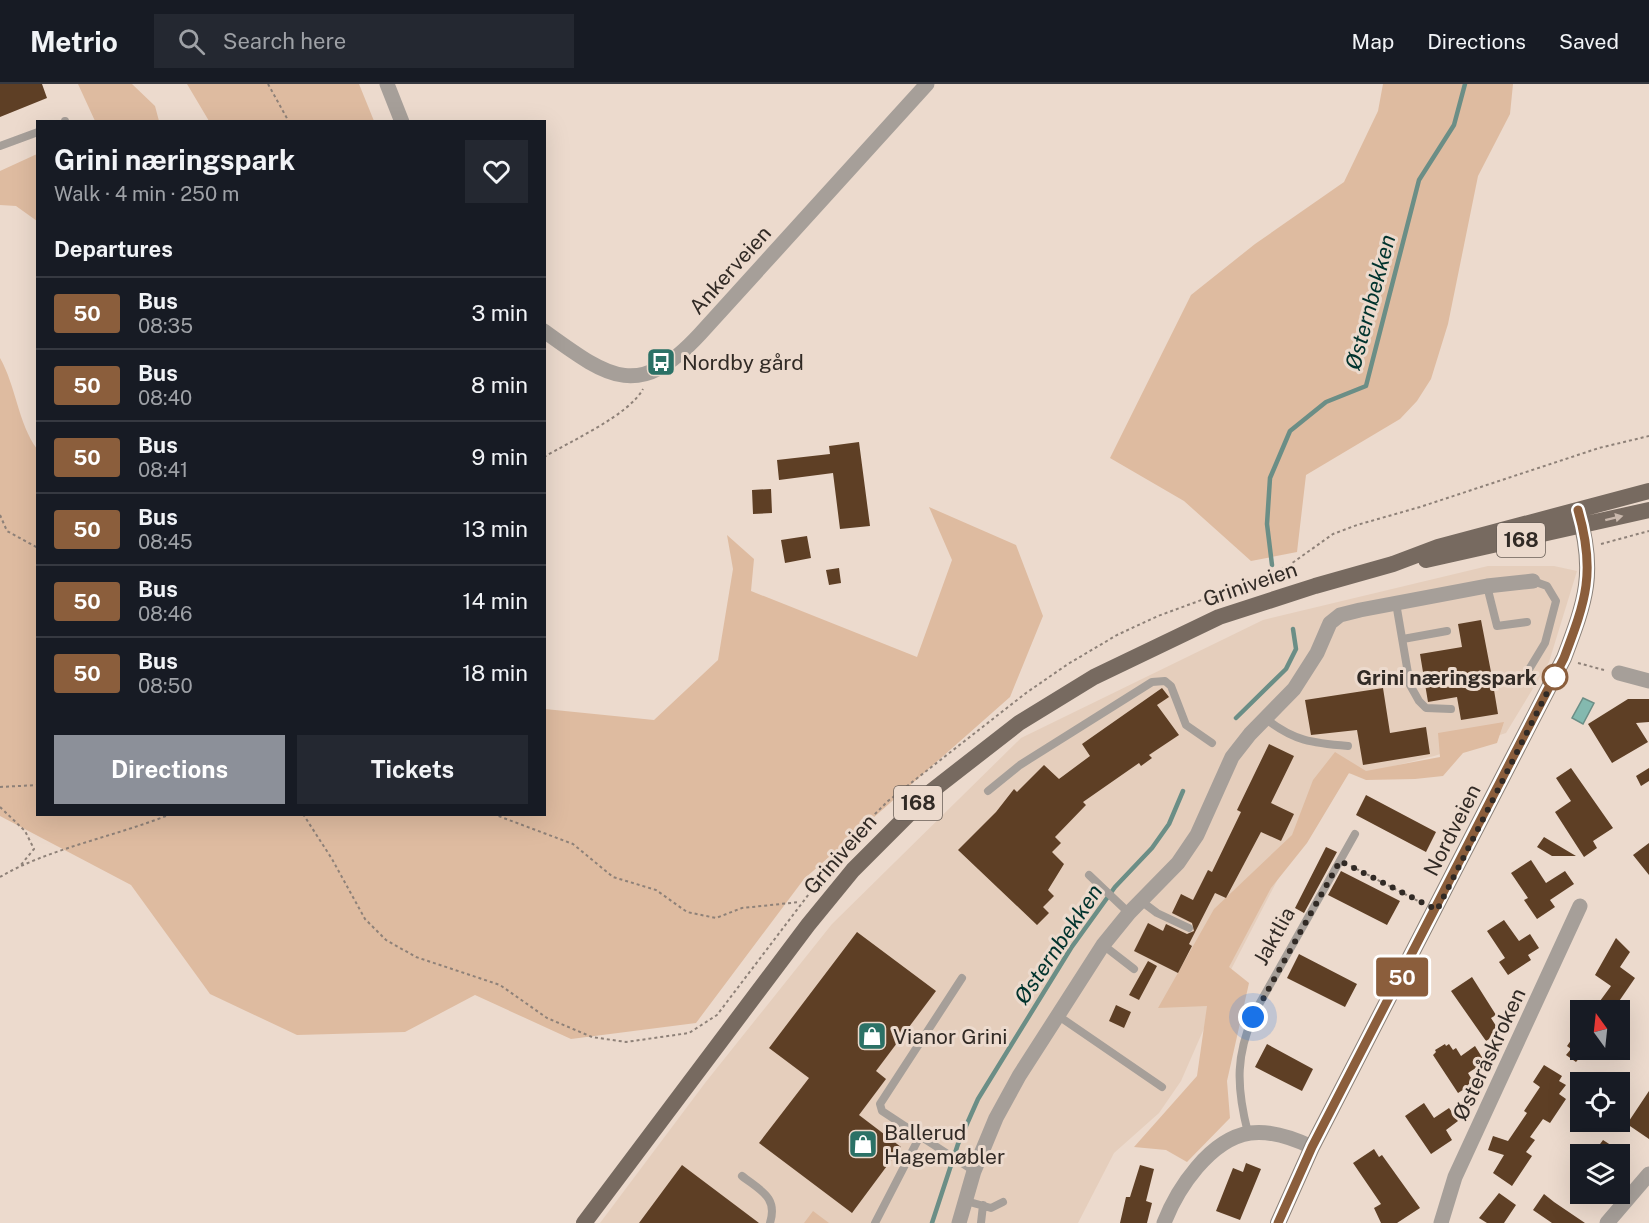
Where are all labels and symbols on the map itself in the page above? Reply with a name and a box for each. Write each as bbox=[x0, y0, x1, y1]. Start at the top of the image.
street label: Ankerveien bbox=[684, 221, 776, 319]
water label: Østernbekken bbox=[1339, 232, 1401, 373]
bus stop icon: Nordby gård bbox=[645, 346, 677, 378]
place label: Nordby gård bbox=[682, 350, 804, 375]
one-way arrow bbox=[1605, 513, 1624, 523]
road number: 168 bbox=[1497, 523, 1545, 557]
street label: Griniveien bbox=[1200, 556, 1300, 612]
marker: Grini næringspark bbox=[1542, 664, 1568, 690]
place label: Grini næringspark bbox=[1356, 665, 1537, 690]
street label: Nordveien bbox=[1418, 780, 1486, 880]
road number: 168 bbox=[894, 786, 942, 820]
street label: Griniveien bbox=[799, 809, 881, 899]
water label: Østernbekken bbox=[1008, 879, 1108, 1010]
street label: Jaktlia bbox=[1248, 903, 1300, 969]
line badge: 50 bbox=[1375, 958, 1429, 996]
street label: Østeråskroken bbox=[1447, 984, 1531, 1124]
north arrow bbox=[1570, 1000, 1630, 1060]
your location bbox=[1238, 1002, 1268, 1032]
shop icon: Vianor Grini bbox=[856, 1020, 888, 1052]
place label: Vianor Grini bbox=[893, 1024, 1008, 1049]
place label: Ballerud Hagemøbler bbox=[884, 1120, 1005, 1169]
shop icon: Ballerud Hagemøbler bbox=[847, 1128, 879, 1160]

